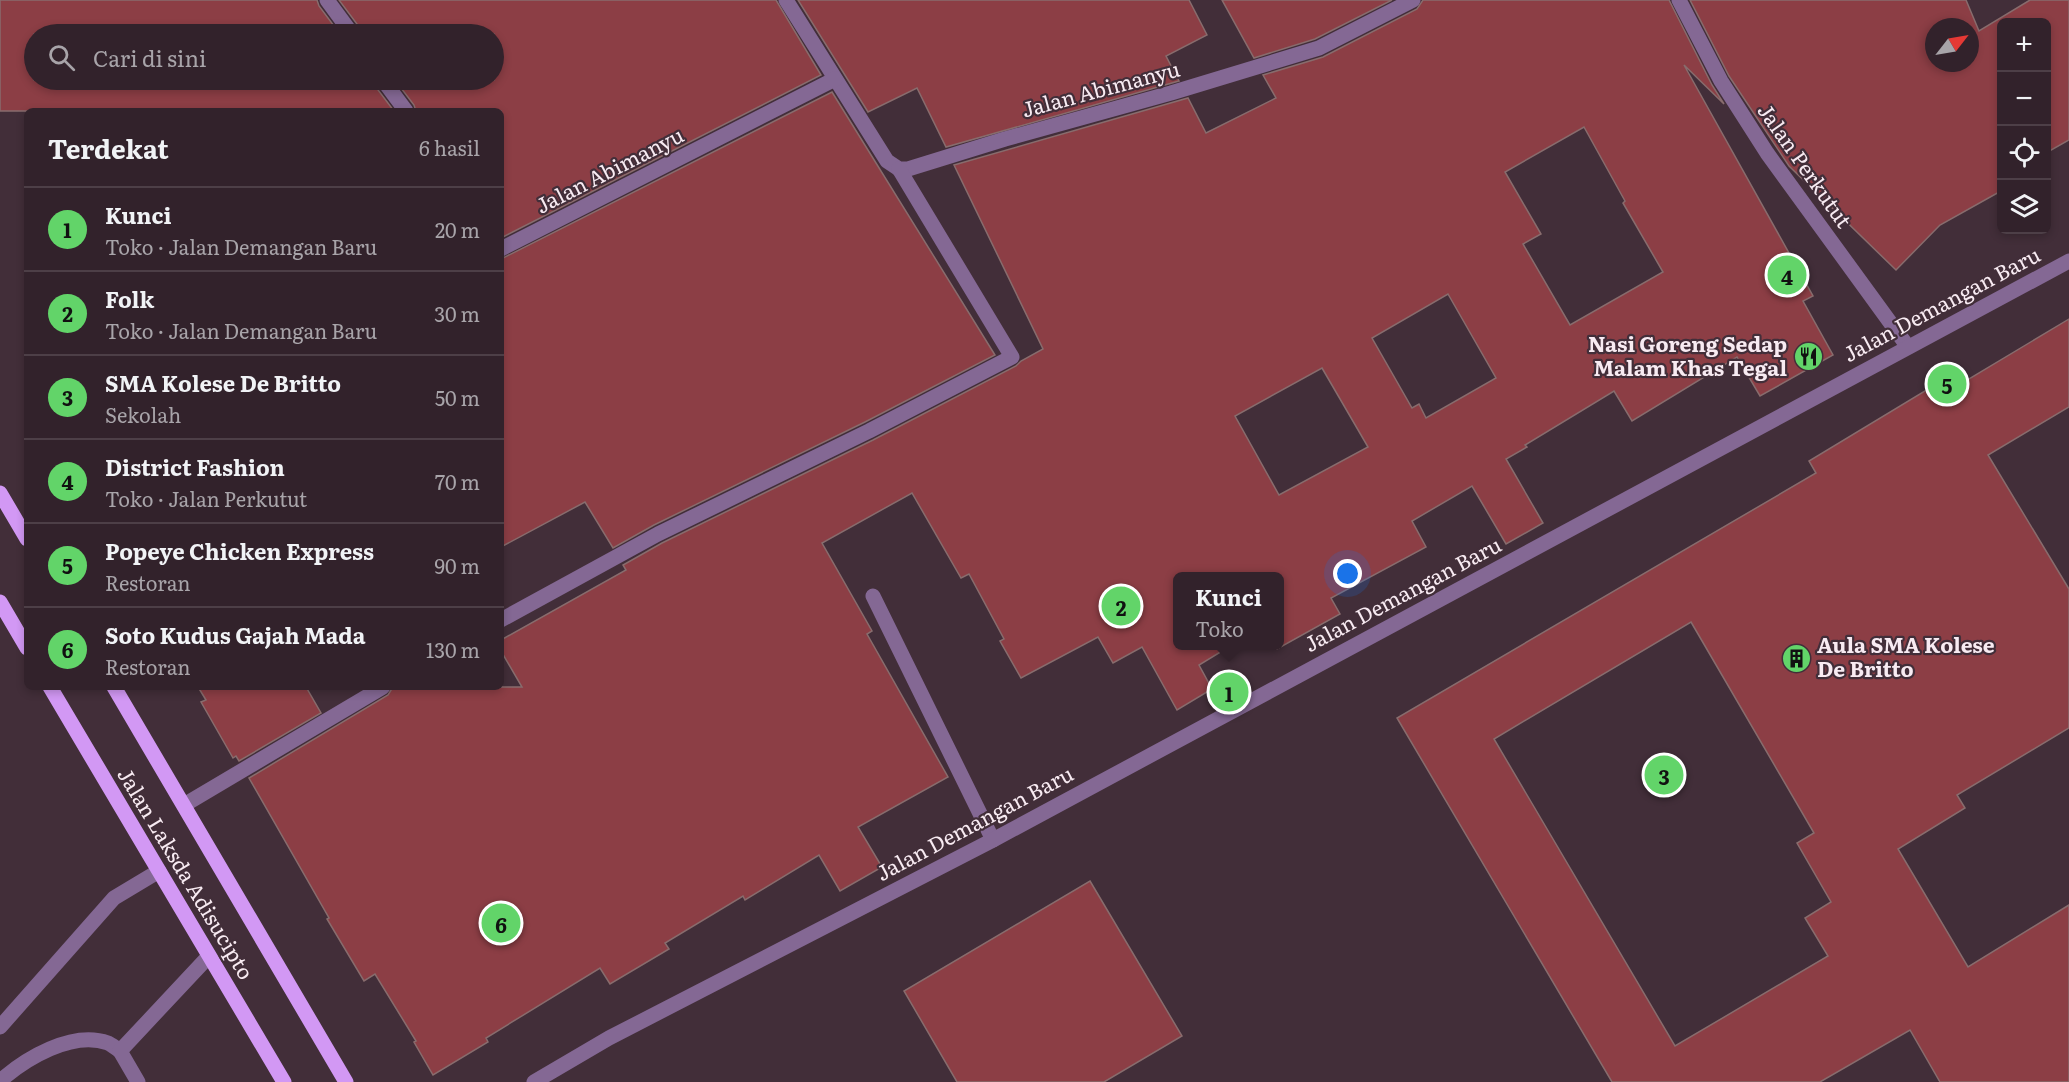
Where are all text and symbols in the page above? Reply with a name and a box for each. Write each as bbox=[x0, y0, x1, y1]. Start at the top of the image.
north arrow bbox=[1925, 18, 1979, 72]
map controls bbox=[1997, 18, 2051, 234]
button: + bbox=[1997, 18, 2051, 72]
search box bbox=[24, 24, 504, 90]
icon: search bbox=[45, 41, 78, 74]
text: Cari di sini bbox=[93, 41, 206, 74]
street label: Jalan Abimanyu bbox=[1018, 52, 1183, 124]
button: − bbox=[1997, 72, 2051, 126]
street label: Jalan Perkutut bbox=[1751, 96, 1861, 234]
street label: Jalan Abimanyu bbox=[529, 118, 688, 220]
button: locate bbox=[1997, 126, 2051, 180]
text: Terdekat bbox=[48, 128, 169, 167]
text: 6 hasil bbox=[419, 132, 480, 162]
button: layers bbox=[1997, 180, 2051, 234]
text: Kunci bbox=[105, 198, 172, 231]
text: 1 bbox=[63, 214, 72, 244]
text: 20 m bbox=[435, 214, 480, 244]
text: Toko · Jalan Demangan Baru bbox=[105, 231, 377, 261]
street label: Jalan Demangan Baru bbox=[1837, 238, 2045, 368]
pin: 4 bbox=[1768, 252, 1806, 298]
text: Folk bbox=[105, 282, 154, 315]
text: 2 bbox=[62, 298, 73, 328]
text: 30 m bbox=[434, 298, 480, 328]
text: Toko · Jalan Demangan Baru bbox=[105, 315, 377, 345]
place label: Nasi Goreng Sedap Malam Khas Tegal bbox=[1588, 327, 1787, 382]
restaurant icon: Nasi Goreng Sedap Malam Khas Tegal bbox=[1792, 341, 1824, 373]
pin: 5 bbox=[1928, 362, 1966, 406]
text: SMA Kolese De Britto bbox=[105, 366, 341, 399]
text: 3 bbox=[62, 382, 73, 412]
text: 50 m bbox=[435, 382, 480, 412]
text: Sekolah bbox=[105, 399, 181, 429]
text: District Fashion bbox=[105, 450, 285, 483]
text: 4 bbox=[61, 466, 74, 496]
text: 70 m bbox=[435, 466, 480, 496]
text: Toko · Jalan Perkutut bbox=[105, 483, 307, 513]
street label: Jalan Demangan Baru bbox=[1298, 528, 1506, 658]
text: Popeye Chicken Express bbox=[105, 534, 374, 567]
text: 5 bbox=[62, 550, 73, 580]
text: 90 m bbox=[435, 550, 480, 580]
your location bbox=[1333, 559, 1362, 588]
text: Restoran bbox=[105, 567, 191, 597]
popup bbox=[1173, 572, 1284, 650]
text: Kunci bbox=[1195, 580, 1262, 613]
pin: 2 bbox=[1102, 584, 1140, 628]
text: Toko bbox=[1195, 613, 1244, 643]
text: Soto Kudus Gajah Mada bbox=[105, 618, 365, 651]
place label: Aula SMA Kolese De Britto bbox=[1817, 628, 1995, 683]
text: 6 bbox=[62, 634, 73, 664]
text: 130 m bbox=[426, 634, 480, 664]
building icon: Aula SMA Kolese De Britto bbox=[1780, 642, 1812, 674]
text: Restoran bbox=[105, 651, 191, 681]
pin: 1 bbox=[1210, 670, 1248, 714]
pin: 3 bbox=[1644, 752, 1684, 798]
street label: Jalan Demangan Baru bbox=[870, 757, 1078, 887]
street label: Jalan Laksda Adisucipto bbox=[111, 761, 263, 985]
pin: 6 bbox=[482, 900, 520, 946]

